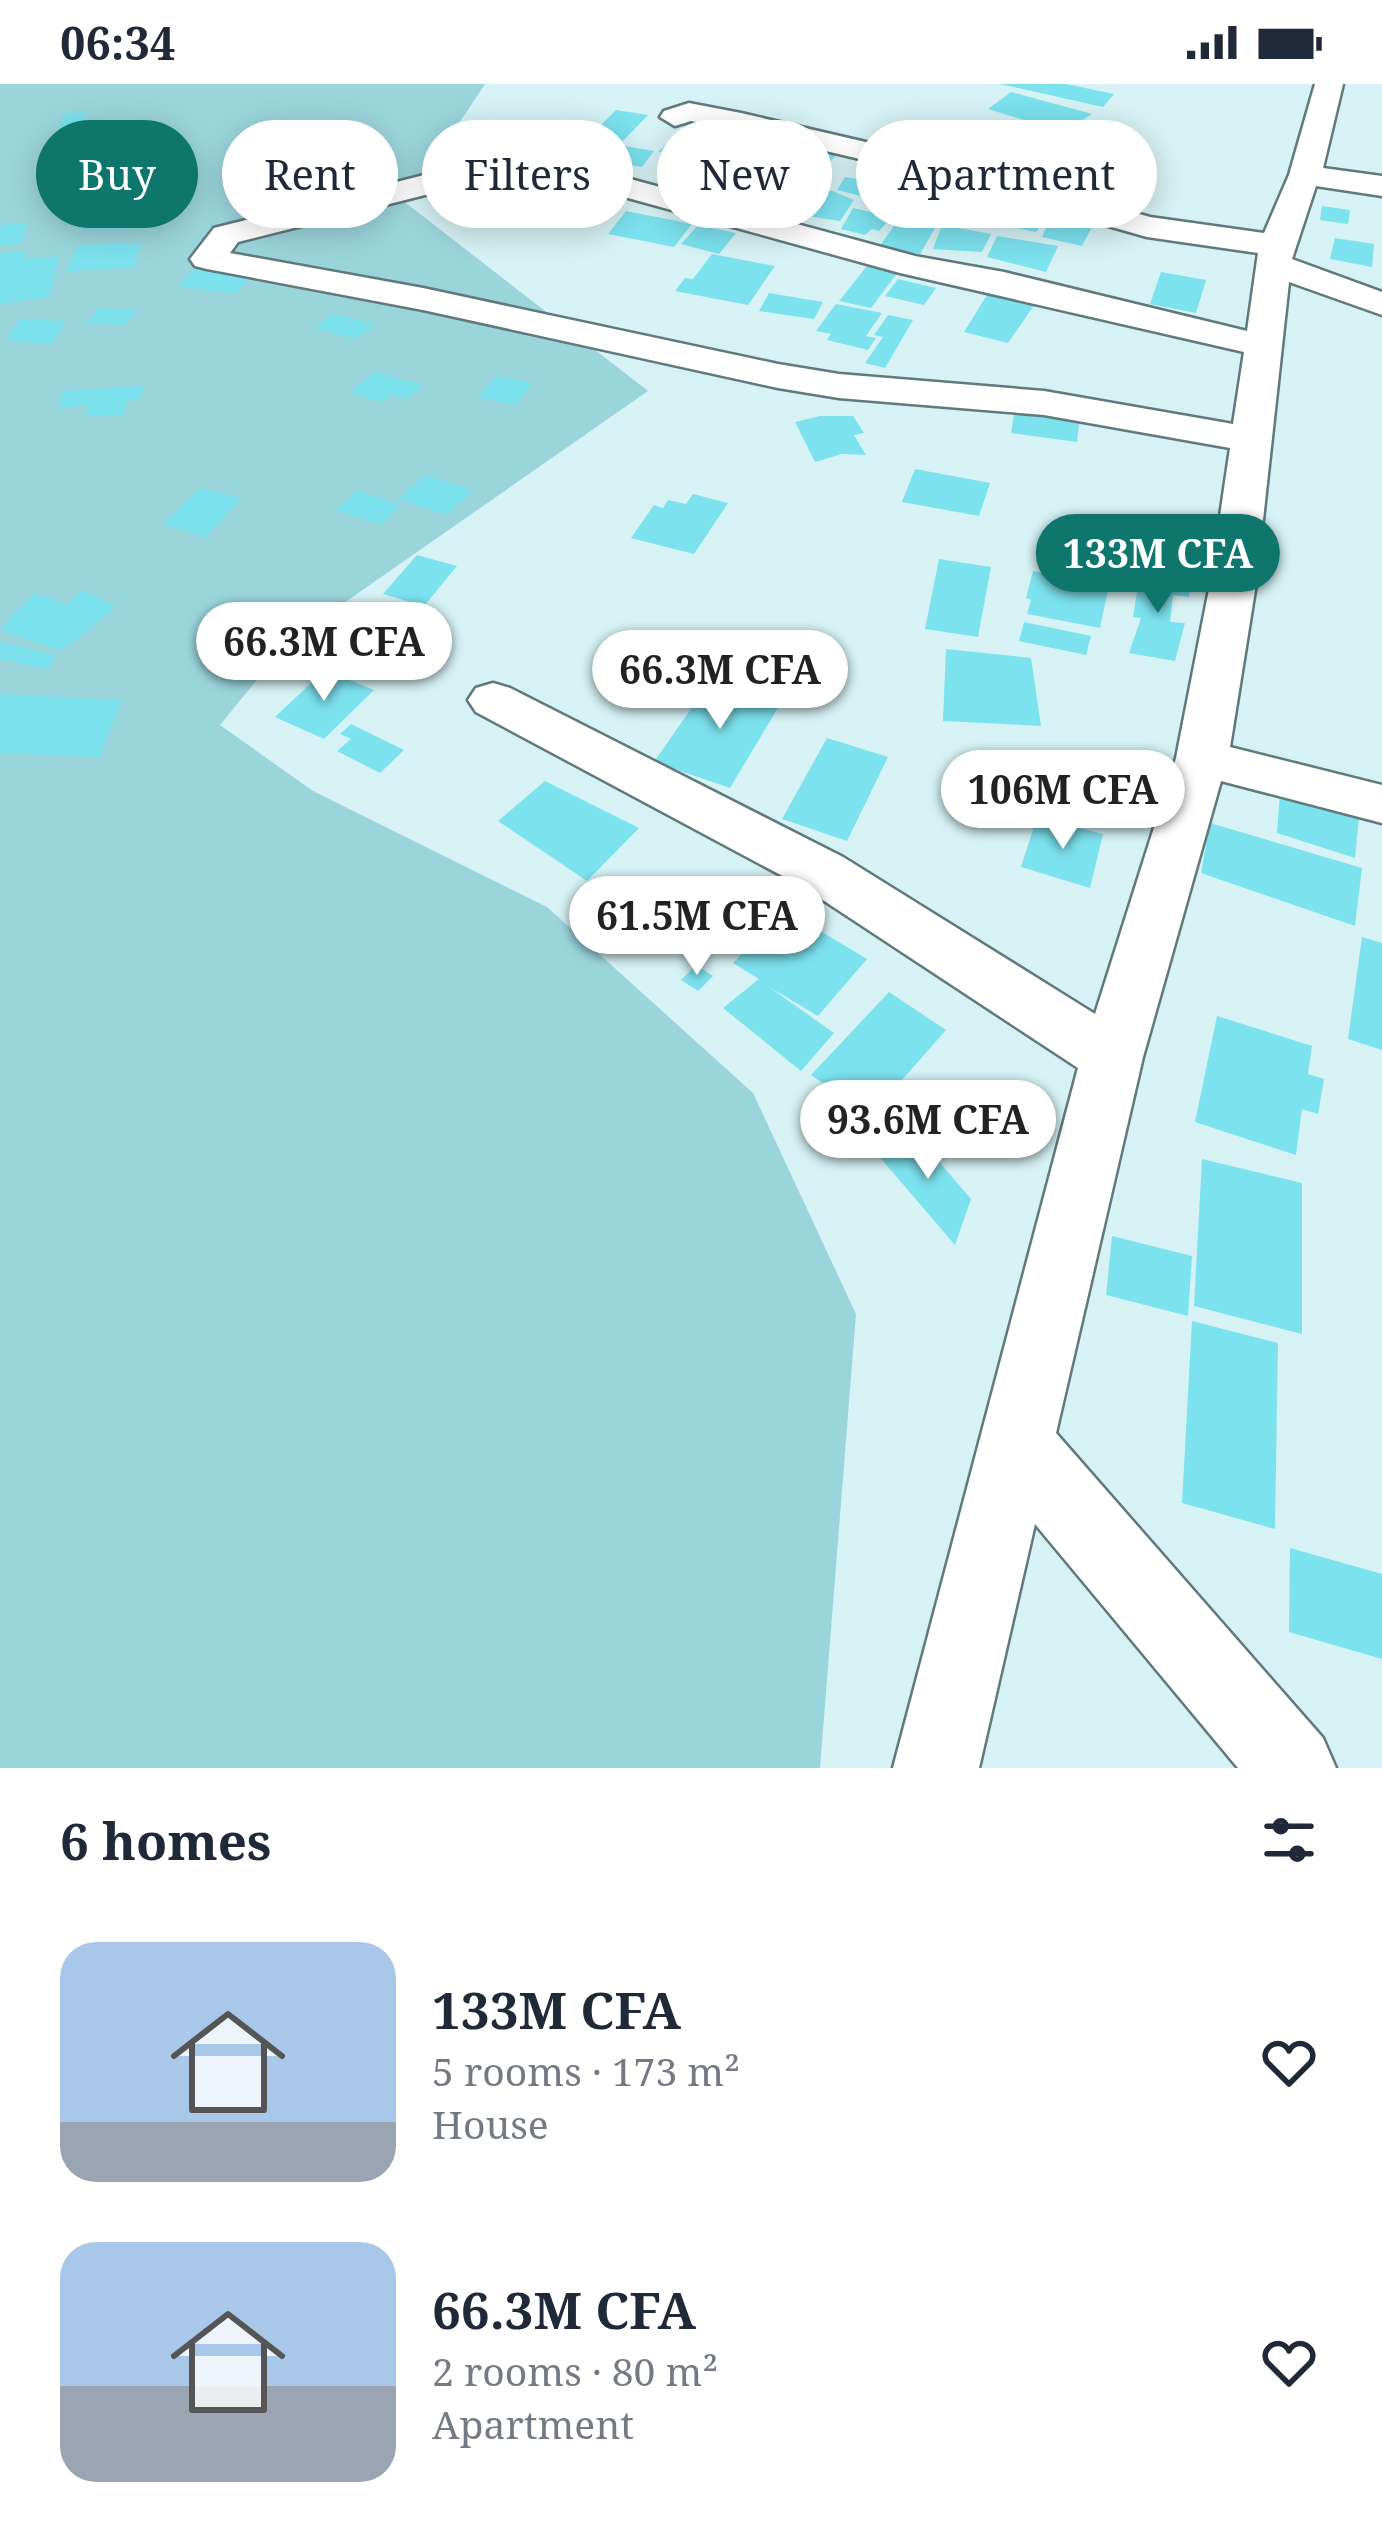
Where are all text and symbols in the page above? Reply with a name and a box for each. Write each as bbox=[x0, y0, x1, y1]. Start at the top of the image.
text: 06:34 bbox=[60, 12, 175, 73]
chip: Buy bbox=[36, 120, 198, 228]
chip: Rent bbox=[222, 120, 398, 228]
chip: Filters bbox=[422, 120, 633, 228]
chip: New bbox=[657, 120, 832, 228]
chip: Apartment bbox=[856, 120, 1157, 228]
pin: 133M CFA bbox=[1034, 514, 1282, 616]
text: 133M CFA bbox=[1063, 526, 1253, 579]
pin: 66.3M CFA bbox=[187, 602, 461, 704]
text: 66.3M CFA bbox=[223, 614, 425, 667]
pin: 66.3M CFA bbox=[583, 630, 857, 732]
text: 66.3M CFA bbox=[619, 642, 821, 695]
pin: 106M CFA bbox=[939, 750, 1187, 852]
text: 106M CFA bbox=[968, 762, 1158, 815]
pin: 61.5M CFA bbox=[560, 876, 834, 978]
text: 61.5M CFA bbox=[596, 888, 798, 941]
pin: 93.6M CFA bbox=[791, 1080, 1065, 1182]
text: 93.6M CFA bbox=[827, 1092, 1029, 1145]
text: 6 homes bbox=[60, 1805, 271, 1875]
icon: filters bbox=[1256, 1807, 1322, 1873]
text: 133M CFA bbox=[432, 1974, 681, 2044]
icon: home bbox=[156, 1990, 300, 2134]
icon: heart bbox=[1256, 2029, 1322, 2095]
text: 5 rooms · 173 m² bbox=[432, 2044, 740, 2097]
text: House bbox=[432, 2097, 549, 2150]
text: 66.3M CFA bbox=[432, 2274, 696, 2344]
icon: home bbox=[156, 2290, 300, 2434]
icon: heart bbox=[1256, 2329, 1322, 2395]
text: 2 rooms · 80 m² bbox=[432, 2344, 718, 2397]
text: Apartment bbox=[432, 2397, 634, 2450]

